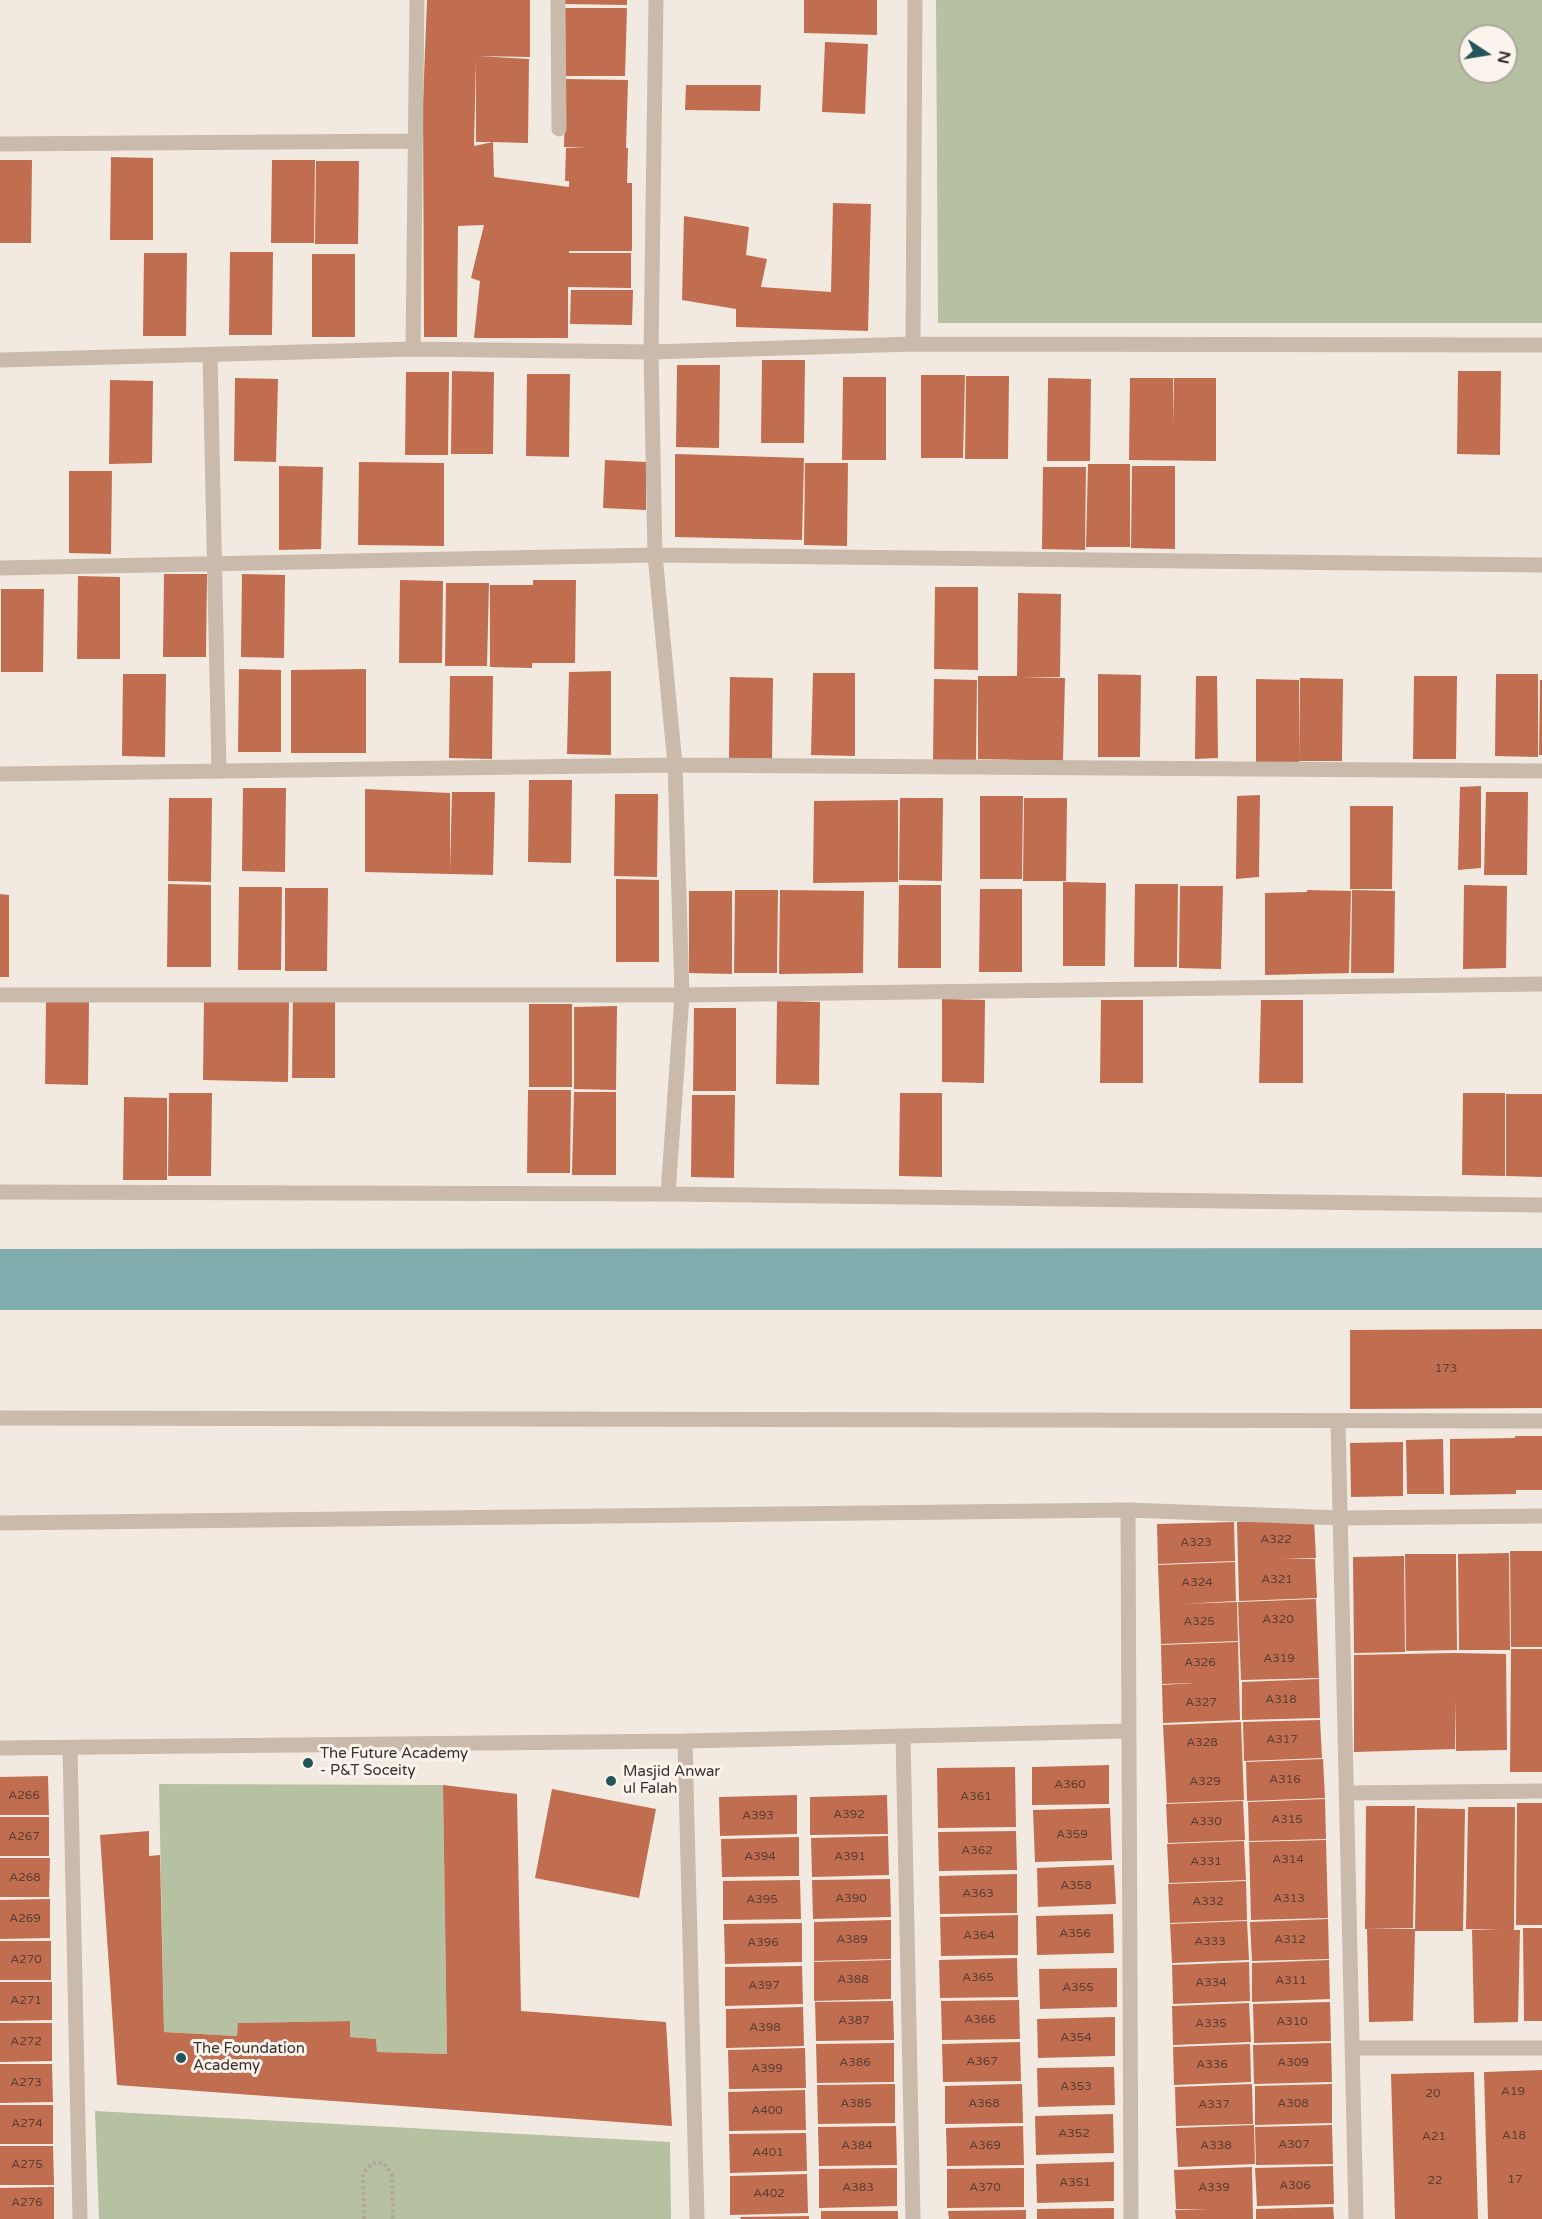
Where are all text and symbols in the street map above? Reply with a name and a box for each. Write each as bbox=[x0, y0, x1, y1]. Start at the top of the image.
north arrow bbox=[1458, 24, 1518, 84]
text: N bbox=[1493, 49, 1515, 66]
house number: 173 bbox=[1435, 1362, 1457, 1376]
house number: A322 bbox=[1260, 1533, 1292, 1547]
house number: A323 bbox=[1180, 1536, 1212, 1550]
house number: A321 bbox=[1261, 1573, 1293, 1587]
house number: A324 bbox=[1181, 1576, 1213, 1590]
house number: A320 bbox=[1262, 1613, 1294, 1627]
house number: A325 bbox=[1183, 1615, 1215, 1629]
house number: A319 bbox=[1263, 1652, 1295, 1666]
house number: A326 bbox=[1184, 1656, 1216, 1670]
house number: A318 bbox=[1265, 1693, 1297, 1707]
house number: A327 bbox=[1185, 1696, 1217, 1710]
house number: A317 bbox=[1266, 1733, 1298, 1747]
house number: A328 bbox=[1186, 1736, 1218, 1750]
place label: The Future Academy - P&T Soceity bbox=[320, 1745, 468, 1780]
marker: The Future Academy - P&T Soceity bbox=[301, 1756, 315, 1770]
place label: Masjid Anwar ul Falah bbox=[623, 1763, 720, 1798]
house number: A316 bbox=[1269, 1773, 1301, 1787]
marker: Masjid Anwar ul Falah bbox=[604, 1774, 618, 1788]
house number: A329 bbox=[1189, 1775, 1221, 1789]
house number: A360 bbox=[1054, 1778, 1086, 1792]
house number: A266 bbox=[8, 1789, 40, 1803]
house number: A361 bbox=[960, 1790, 992, 1804]
house number: A392 bbox=[833, 1808, 865, 1822]
house number: A393 bbox=[742, 1809, 774, 1823]
house number: A315 bbox=[1271, 1813, 1303, 1827]
house number: A330 bbox=[1190, 1815, 1222, 1829]
house number: A359 bbox=[1056, 1828, 1088, 1842]
house number: A267 bbox=[8, 1830, 40, 1844]
house number: A362 bbox=[961, 1844, 993, 1858]
house number: A394 bbox=[744, 1850, 776, 1864]
house number: A391 bbox=[834, 1850, 866, 1864]
house number: A314 bbox=[1272, 1853, 1304, 1867]
house number: A331 bbox=[1190, 1855, 1222, 1869]
house number: A268 bbox=[9, 1871, 41, 1885]
house number: A358 bbox=[1060, 1879, 1092, 1893]
house number: A363 bbox=[962, 1887, 994, 1901]
house number: A390 bbox=[835, 1892, 867, 1906]
house number: A313 bbox=[1273, 1892, 1305, 1906]
house number: A395 bbox=[746, 1893, 778, 1907]
house number: A332 bbox=[1192, 1895, 1224, 1909]
house number: A269 bbox=[9, 1912, 41, 1926]
house number: A356 bbox=[1059, 1927, 1091, 1941]
house number: A364 bbox=[963, 1929, 995, 1943]
house number: A389 bbox=[836, 1933, 868, 1947]
house number: A312 bbox=[1274, 1933, 1306, 1947]
house number: A333 bbox=[1194, 1935, 1226, 1949]
house number: A396 bbox=[747, 1936, 779, 1950]
house number: A270 bbox=[10, 1953, 42, 1967]
house number: A365 bbox=[962, 1971, 994, 1985]
house number: A388 bbox=[837, 1973, 869, 1987]
house number: A311 bbox=[1275, 1974, 1307, 1988]
house number: A334 bbox=[1195, 1976, 1227, 1990]
house number: A397 bbox=[748, 1979, 780, 1993]
house number: A355 bbox=[1062, 1981, 1094, 1995]
house number: A271 bbox=[10, 1994, 42, 2008]
house number: A366 bbox=[964, 2013, 996, 2027]
house number: A387 bbox=[838, 2014, 870, 2028]
house number: A310 bbox=[1276, 2015, 1308, 2029]
house number: A335 bbox=[1195, 2017, 1227, 2031]
house number: A398 bbox=[749, 2021, 781, 2035]
house number: A354 bbox=[1060, 2031, 1092, 2045]
house number: A272 bbox=[10, 2035, 42, 2049]
place label: The Foundation Academy bbox=[193, 2040, 305, 2075]
marker: The Foundation Academy bbox=[174, 2051, 188, 2065]
house number: A367 bbox=[966, 2055, 998, 2069]
house number: A386 bbox=[839, 2056, 871, 2070]
house number: A309 bbox=[1277, 2056, 1309, 2070]
house number: A336 bbox=[1196, 2058, 1228, 2072]
house number: A399 bbox=[751, 2062, 783, 2076]
house number: A273 bbox=[10, 2076, 42, 2090]
house number: A353 bbox=[1060, 2080, 1092, 2094]
house number: A19 bbox=[1501, 2085, 1525, 2099]
house number: 20 bbox=[1425, 2087, 1441, 2101]
house number: A385 bbox=[840, 2097, 872, 2111]
house number: A368 bbox=[968, 2097, 1000, 2111]
house number: A308 bbox=[1277, 2097, 1309, 2111]
house number: A337 bbox=[1198, 2098, 1230, 2112]
house number: A400 bbox=[751, 2104, 783, 2118]
house number: A274 bbox=[11, 2117, 43, 2131]
house number: A352 bbox=[1058, 2127, 1090, 2141]
house number: A18 bbox=[1502, 2129, 1526, 2143]
house number: A21 bbox=[1422, 2130, 1446, 2144]
house number: A307 bbox=[1278, 2138, 1310, 2152]
house number: A384 bbox=[841, 2139, 873, 2153]
house number: A369 bbox=[969, 2139, 1001, 2153]
house number: A338 bbox=[1200, 2139, 1232, 2153]
house number: A401 bbox=[752, 2146, 784, 2160]
house number: A275 bbox=[11, 2158, 43, 2172]
house number: 17 bbox=[1507, 2173, 1523, 2187]
house number: 22 bbox=[1427, 2174, 1443, 2188]
house number: A351 bbox=[1059, 2176, 1091, 2190]
house number: A306 bbox=[1279, 2179, 1311, 2193]
house number: A383 bbox=[842, 2181, 874, 2195]
house number: A370 bbox=[969, 2181, 1001, 2195]
house number: A339 bbox=[1198, 2181, 1230, 2195]
house number: A402 bbox=[753, 2187, 785, 2201]
house number: A276 bbox=[11, 2196, 43, 2210]

